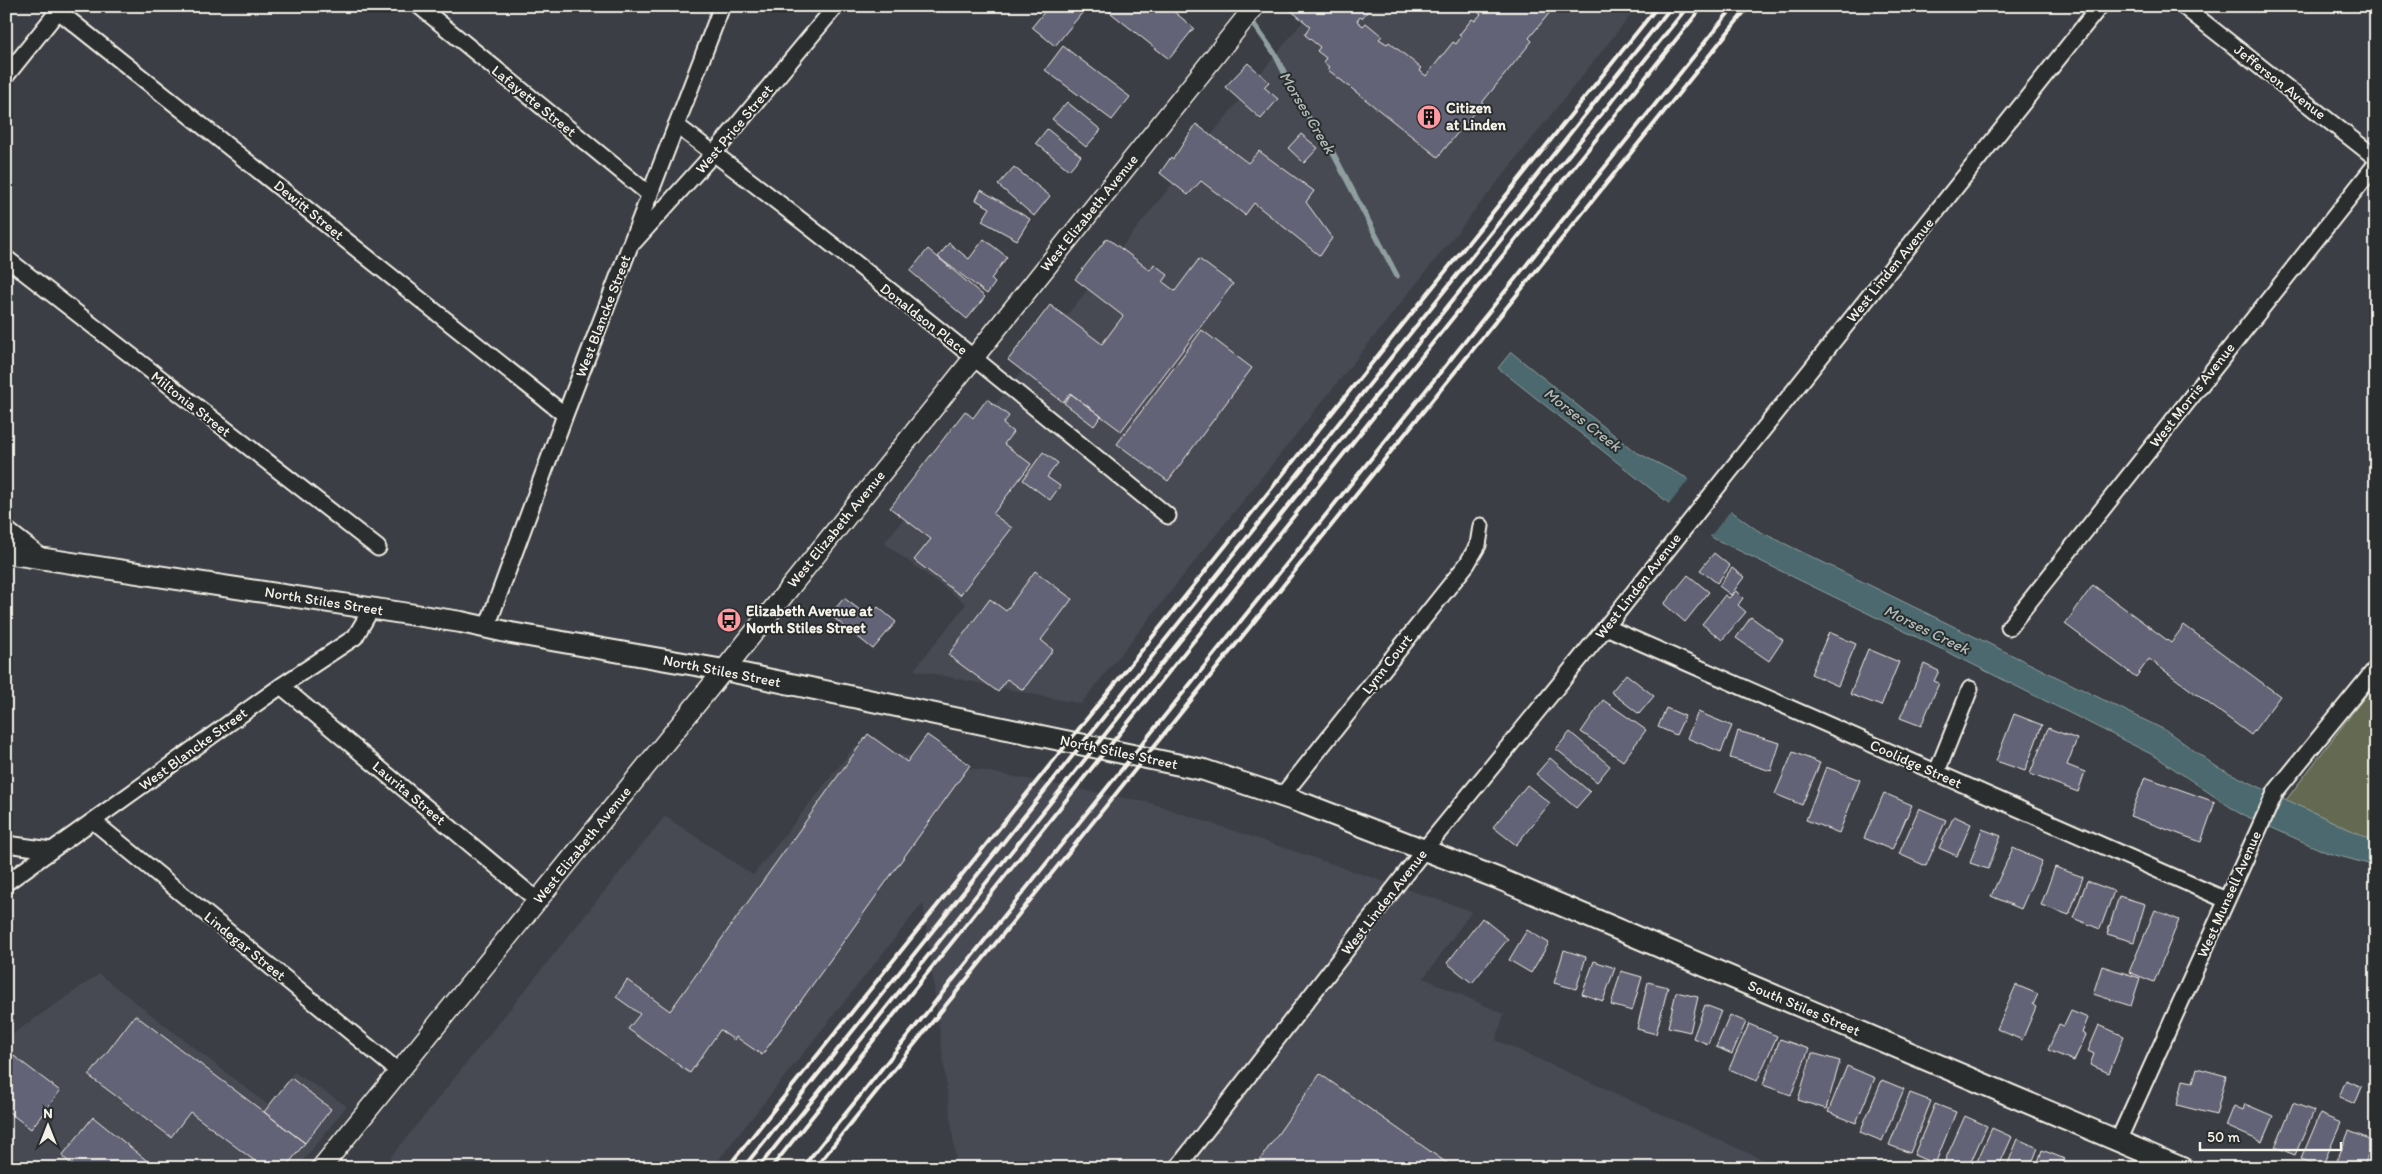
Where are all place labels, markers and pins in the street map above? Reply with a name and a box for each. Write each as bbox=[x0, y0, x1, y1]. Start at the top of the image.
place label: Citizen at Linden bbox=[1446, 99, 1507, 134]
building icon: Citizen at Linden bbox=[1416, 104, 1442, 130]
place label: Elizabeth Avenue at North Stiles Street bbox=[746, 602, 873, 637]
bus stop icon: Elizabeth Avenue at North Stiles Street bbox=[716, 607, 742, 633]

